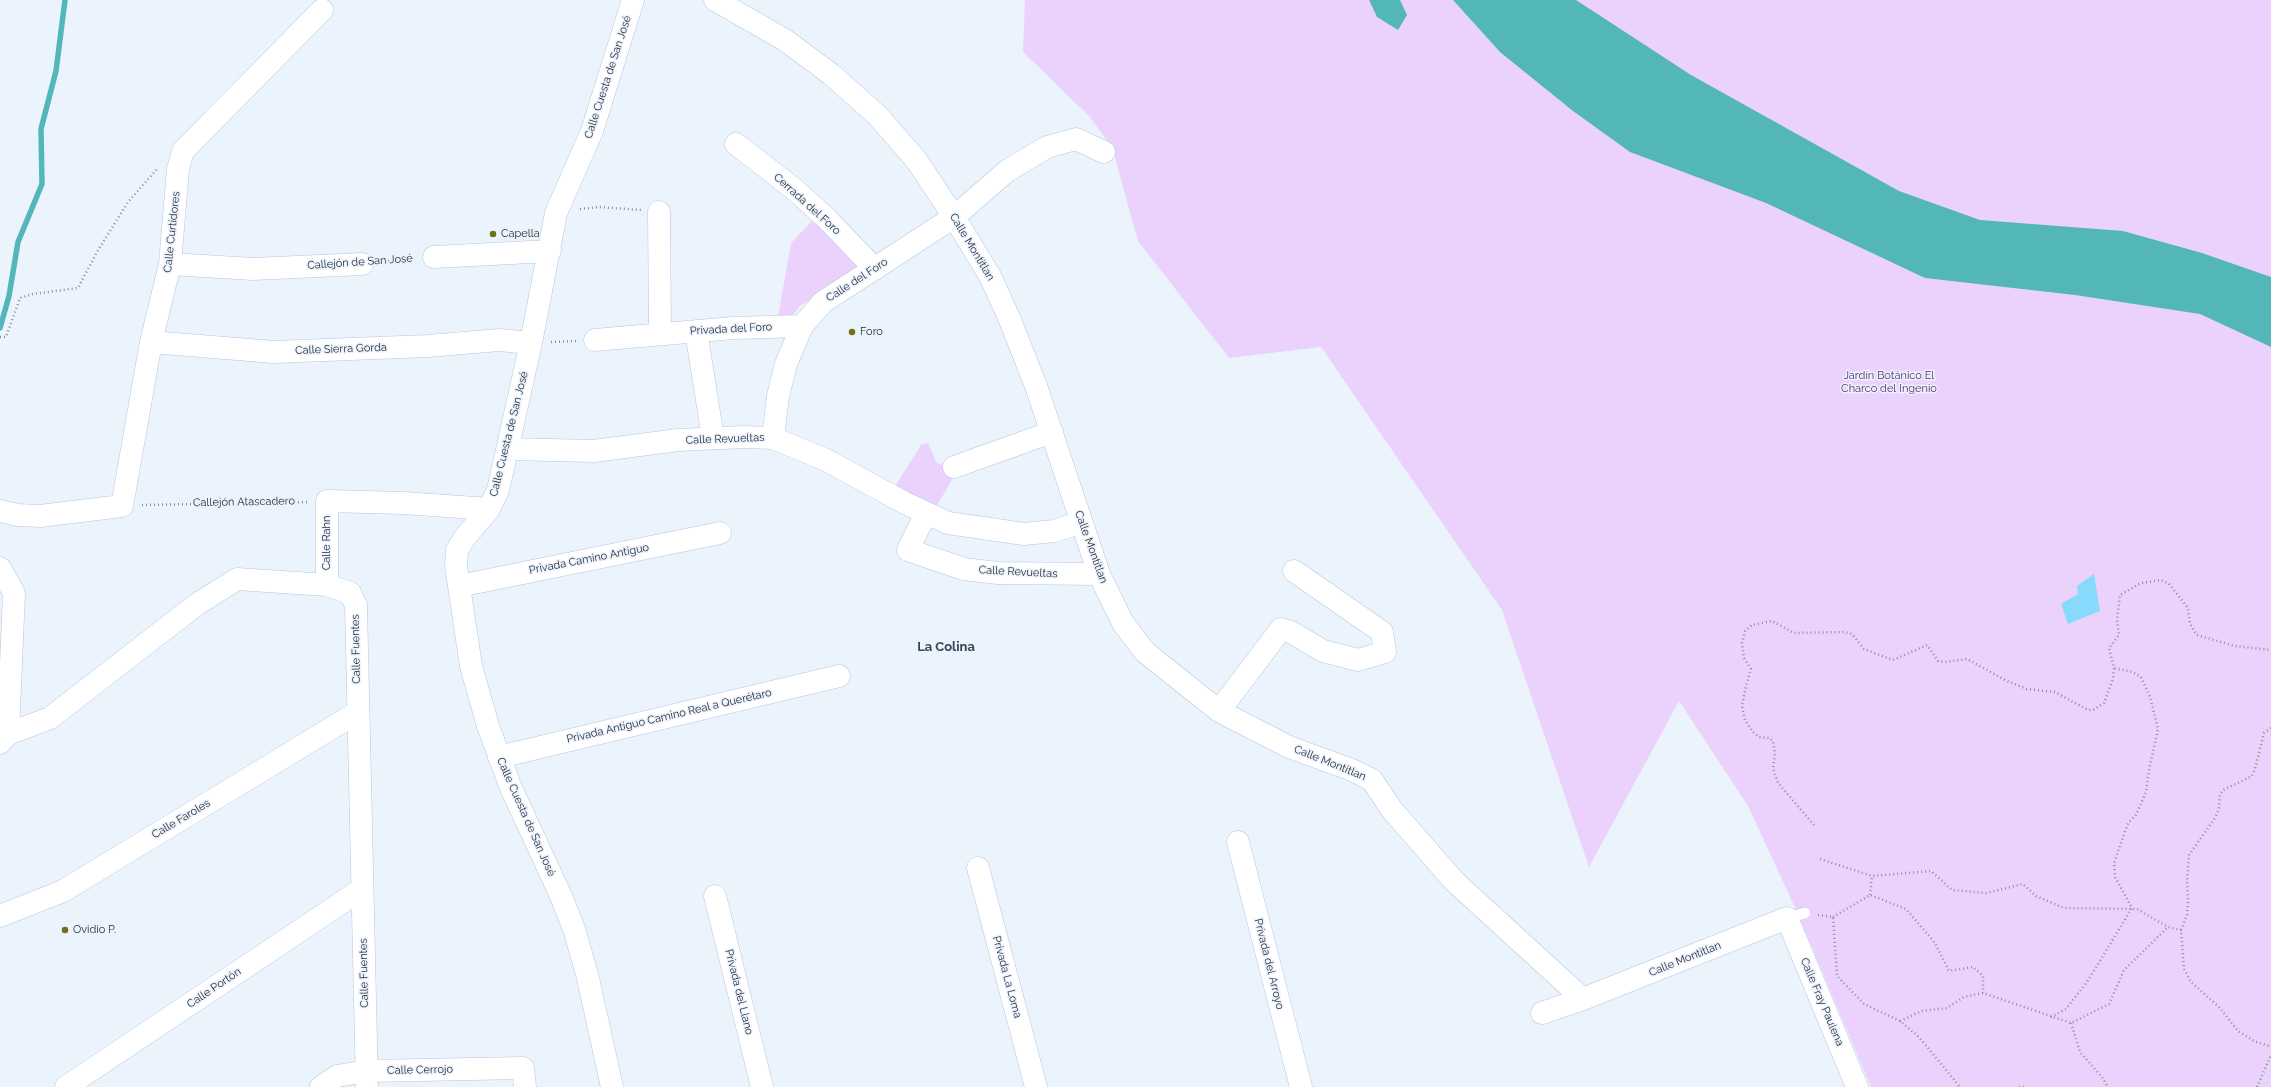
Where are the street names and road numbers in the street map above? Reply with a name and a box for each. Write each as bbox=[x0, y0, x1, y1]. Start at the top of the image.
street label: Calle Cuesta de San José bbox=[582, 14, 634, 140]
street label: Cerrada del Foro bbox=[771, 171, 843, 237]
street label: Calle Curtidores bbox=[161, 191, 183, 273]
street label: Calle Montitlan bbox=[947, 211, 997, 283]
street label: Callejón de San José bbox=[307, 252, 413, 272]
street label: Calle del Foro bbox=[824, 255, 890, 305]
street label: Privada del Foro bbox=[689, 320, 773, 338]
street label: Calle Sierra Gorda bbox=[295, 341, 387, 357]
street label: Calle Cuesta de San José bbox=[487, 370, 531, 498]
street label: Calle Revueltas bbox=[685, 431, 765, 447]
street label: Callejón Atascadero bbox=[193, 495, 295, 509]
street label: Calle Montitlan bbox=[1072, 509, 1110, 585]
street label: Calle Rahn bbox=[320, 516, 334, 570]
street label: Privada Camino Antiguo bbox=[528, 541, 650, 577]
street label: Calle Revueltas bbox=[978, 563, 1058, 581]
street label: Calle Fuentes bbox=[349, 614, 363, 684]
street label: Privada Antiguo Camino Real a Querétaro bbox=[565, 686, 773, 746]
street label: Calle Montitlan bbox=[1292, 743, 1368, 783]
street label: Calle Cuesta de San José bbox=[494, 756, 558, 878]
street label: Calle Faroles bbox=[150, 796, 212, 842]
street label: Privada del Arroyo bbox=[1251, 917, 1287, 1011]
street label: Privada La Loma bbox=[990, 934, 1024, 1020]
street label: Calle Fuentes bbox=[357, 938, 371, 1008]
street label: Calle Montitlan bbox=[1647, 939, 1723, 979]
street label: Privada del Llano bbox=[722, 948, 756, 1036]
street label: Calle Fray Paulena bbox=[1797, 956, 1847, 1048]
street label: Calle Portón bbox=[184, 965, 244, 1011]
street label: Calle Cerrojo bbox=[387, 1063, 453, 1077]

